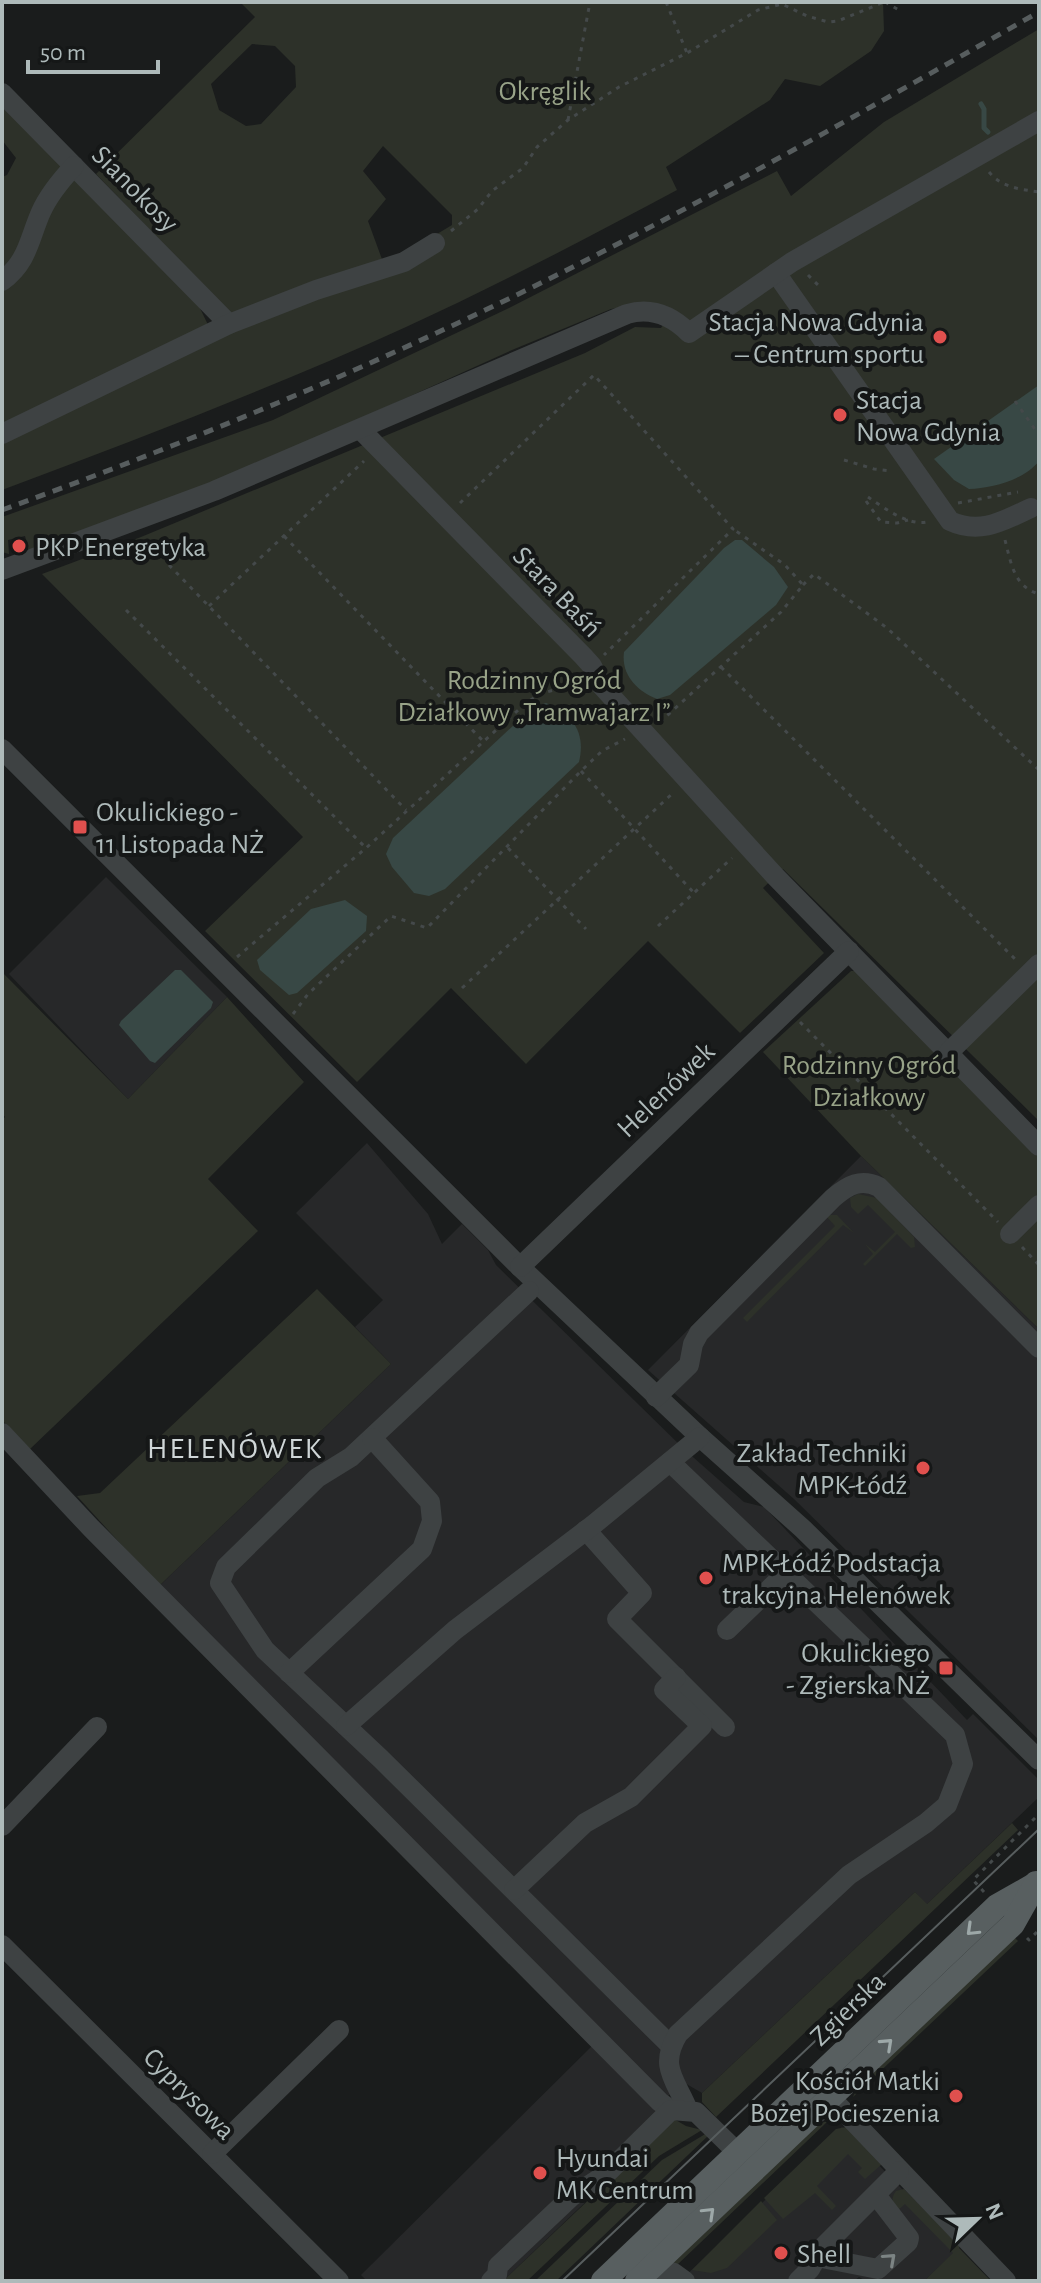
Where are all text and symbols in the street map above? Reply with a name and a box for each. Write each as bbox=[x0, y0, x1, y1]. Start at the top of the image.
scale bar bbox=[28, 24, 158, 74]
text: 50 m bbox=[40, 41, 86, 65]
park label: Okręglik bbox=[499, 78, 591, 106]
street label: Sianokosy bbox=[86, 141, 183, 238]
place label: Stacja Nowa Gdynia – Centrum sportu bbox=[708, 309, 924, 369]
marker: Stacja Nowa Gdynia – Centrum sportu bbox=[931, 328, 949, 346]
place label: Stacja Nowa Gdynia bbox=[856, 387, 1001, 447]
marker: Stacja Nowa Gdynia bbox=[831, 406, 849, 424]
place label: PKP Energetyka bbox=[35, 534, 206, 562]
marker: PKP Energetyka bbox=[10, 537, 28, 555]
street label: Stara Baśń bbox=[507, 542, 606, 643]
park label: Rodzinny Ogród Działkowy „Tramwajarz I” bbox=[397, 667, 671, 727]
place label: Okulickiego - 11 Listopada NŻ bbox=[96, 799, 264, 859]
marker: Okulickiego - 11 Listopada NŻ bbox=[71, 818, 89, 836]
street label: Helenówek bbox=[612, 1037, 721, 1143]
park label: Rodzinny Ogród Działkowy bbox=[782, 1052, 956, 1112]
district label: HELENÓWEK bbox=[147, 1432, 323, 1464]
place label: Zakład Techniki MPK-Łódź bbox=[737, 1440, 907, 1500]
marker: Zakład Techniki MPK-Łódź bbox=[914, 1459, 932, 1477]
place label: MPK-Łódź Podstacja trakcyjna Helenówek bbox=[722, 1550, 951, 1610]
marker: MPK-Łódź Podstacja trakcyjna Helenówek bbox=[697, 1569, 715, 1587]
place label: Okulickiego - Zgierska NŻ bbox=[786, 1640, 930, 1700]
marker: Okulickiego - Zgierska NŻ bbox=[937, 1659, 955, 1677]
one-way arrow bbox=[967, 1921, 981, 1936]
street label: Zgierska bbox=[805, 1967, 891, 2052]
one-way arrow bbox=[877, 2039, 892, 2053]
street label: Cyprysowa bbox=[137, 2043, 240, 2146]
place label: Kościół Matki Bożej Pocieszenia bbox=[750, 2068, 940, 2128]
marker: Kościół Matki Bożej Pocieszenia bbox=[947, 2087, 965, 2105]
place label: Hyundai MK Centrum bbox=[556, 2145, 694, 2205]
marker: Hyundai MK Centrum bbox=[531, 2164, 549, 2182]
north arrow bbox=[937, 2179, 1017, 2259]
text: N bbox=[981, 2200, 1008, 2223]
one-way arrow bbox=[699, 2208, 714, 2222]
place label: Shell bbox=[797, 2241, 851, 2269]
marker: Shell bbox=[772, 2244, 790, 2262]
one-way arrow bbox=[880, 2255, 895, 2269]

